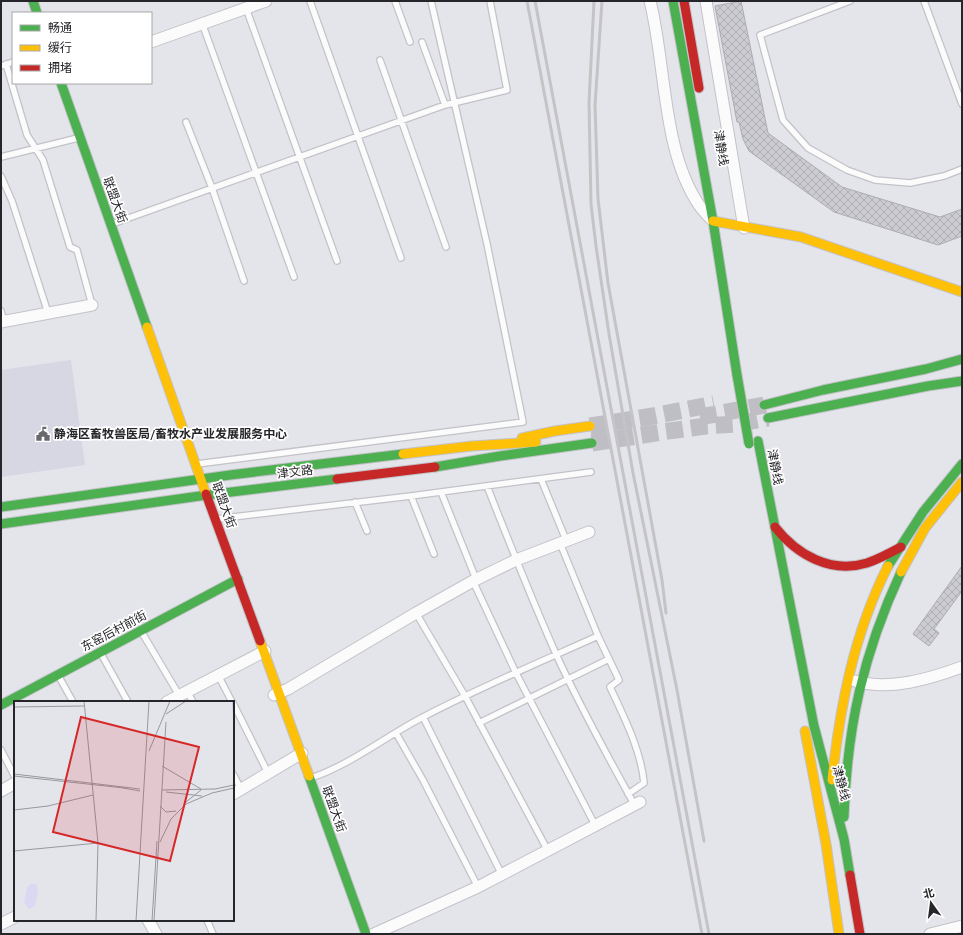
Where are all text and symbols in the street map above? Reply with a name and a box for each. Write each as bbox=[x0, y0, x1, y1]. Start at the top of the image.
legend bbox=[12, 12, 152, 84]
text: 畅通 bbox=[48, 21, 72, 35]
text: 缓行 bbox=[48, 41, 72, 55]
text: 拥堵 bbox=[48, 61, 72, 75]
street label: 津静线 bbox=[711, 129, 731, 167]
street label: 联盟大街 bbox=[100, 175, 130, 225]
public building icon: 静海区畜牧兽医局/畜牧水产业发展服务中心 bbox=[35, 426, 51, 442]
place label: 静海区畜牧兽医局/畜牧水产业发展服务中心 bbox=[54, 427, 287, 441]
street label: 津静线 bbox=[765, 448, 785, 486]
street label: 津文路 bbox=[276, 463, 314, 481]
street label: 联盟大街 bbox=[209, 480, 239, 530]
street label: 东窑后村前街 bbox=[79, 608, 149, 654]
inset map bbox=[14, 701, 234, 921]
street label: 津静线 bbox=[830, 764, 852, 802]
street label: 联盟大街 bbox=[319, 784, 349, 834]
north arrow bbox=[911, 883, 951, 923]
text: 北 bbox=[922, 886, 935, 900]

